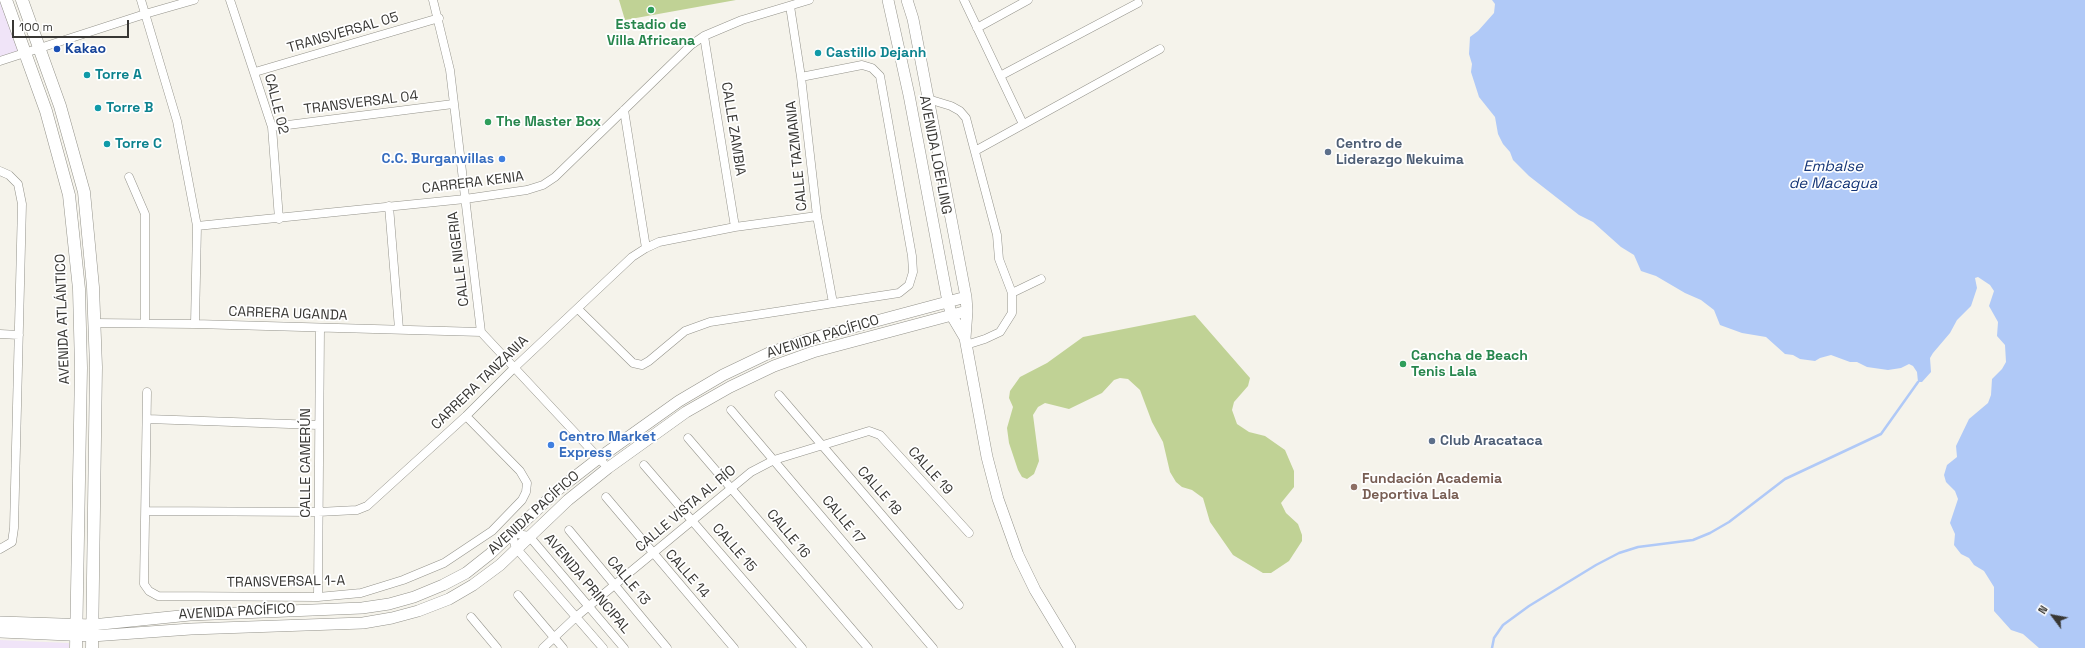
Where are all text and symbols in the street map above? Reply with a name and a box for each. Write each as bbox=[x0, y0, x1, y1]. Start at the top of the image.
marker: Estadio de Villa Africana bbox=[646, 5, 656, 15]
street label: TRANSVERSAL 05 bbox=[285, 9, 401, 57]
scale bar bbox=[14, 12, 131, 38]
place label: Estadio de Villa Africana bbox=[607, 17, 695, 50]
text: 100 m bbox=[19, 19, 53, 35]
place label: Kakao bbox=[65, 41, 106, 57]
marker: Kakao bbox=[52, 44, 62, 54]
place label: Castillo Dejanh bbox=[826, 45, 926, 61]
marker: Castillo Dejanh bbox=[813, 48, 823, 58]
place label: Torre A bbox=[95, 67, 142, 83]
marker: Torre A bbox=[82, 70, 92, 80]
street label: CALLE 02 bbox=[260, 72, 292, 136]
street label: CALLE ZAMBIA bbox=[717, 81, 749, 177]
street label: TRANSVERSAL 04 bbox=[303, 88, 419, 118]
street label: AVENIDA LOEFLING bbox=[915, 94, 955, 216]
place label: Torre B bbox=[106, 100, 153, 116]
street label: CALLE TAZMANIA bbox=[783, 100, 811, 212]
marker: Torre B bbox=[93, 103, 103, 113]
place label: The Master Box bbox=[496, 114, 601, 130]
marker: The Master Box bbox=[483, 117, 493, 127]
place label: Torre C bbox=[115, 136, 162, 152]
place label: Centro de Liderazgo Nekuima bbox=[1336, 136, 1464, 168]
marker: Torre C bbox=[102, 139, 112, 149]
marker: Centro de Liderazgo Nekuima bbox=[1323, 147, 1333, 157]
place label: C.C. Burganvillas bbox=[381, 151, 494, 167]
marker: C.C. Burganvillas bbox=[497, 154, 507, 164]
water label: Embalse de Macagua bbox=[1789, 158, 1877, 193]
street label: CARRERA KENIA bbox=[421, 168, 525, 198]
street label: CALLE NIGERIA bbox=[445, 211, 473, 307]
street label: AVENIDA ATLÁNTICO bbox=[52, 253, 74, 385]
street label: CARRERA UGANDA bbox=[228, 304, 348, 324]
street label: AVENIDA PACÍFICO bbox=[765, 312, 881, 362]
street label: CARRERA TANZANIA bbox=[428, 332, 532, 434]
place label: Cancha de Beach Tenis Lala bbox=[1411, 348, 1528, 380]
marker: Cancha de Beach Tenis Lala bbox=[1398, 359, 1408, 369]
street label: CALLE CAMERÚN bbox=[298, 408, 314, 518]
place label: Centro Market Express bbox=[559, 429, 656, 462]
place label: Club Aracataca bbox=[1440, 433, 1542, 449]
marker: Club Aracataca bbox=[1427, 436, 1437, 446]
marker: Centro Market Express bbox=[546, 440, 556, 450]
street label: CALLE 19 bbox=[904, 443, 956, 499]
street label: CALLE VISTA AL RÍO bbox=[632, 462, 740, 556]
street label: CALLE 18 bbox=[853, 463, 905, 519]
street label: AVENIDA PACÍFICO bbox=[485, 468, 583, 558]
place label: Fundación Academia Deportiva Lala bbox=[1362, 471, 1502, 504]
marker: Fundación Academia Deportiva Lala bbox=[1349, 482, 1359, 492]
street label: CALLE 17 bbox=[818, 492, 868, 548]
street label: CALLE 16 bbox=[763, 506, 813, 562]
street label: CALLE 15 bbox=[708, 520, 760, 576]
street label: AVENIDA PRINCIPAL bbox=[540, 531, 634, 637]
street label: CALLE 14 bbox=[661, 546, 713, 602]
street label: CALLE 13 bbox=[603, 553, 653, 609]
street label: TRANSVERSAL 1-A bbox=[227, 573, 345, 591]
north arrow bbox=[2033, 596, 2073, 636]
street label: AVENIDA PACÍFICO bbox=[178, 601, 296, 623]
text: N bbox=[2035, 603, 2051, 616]

